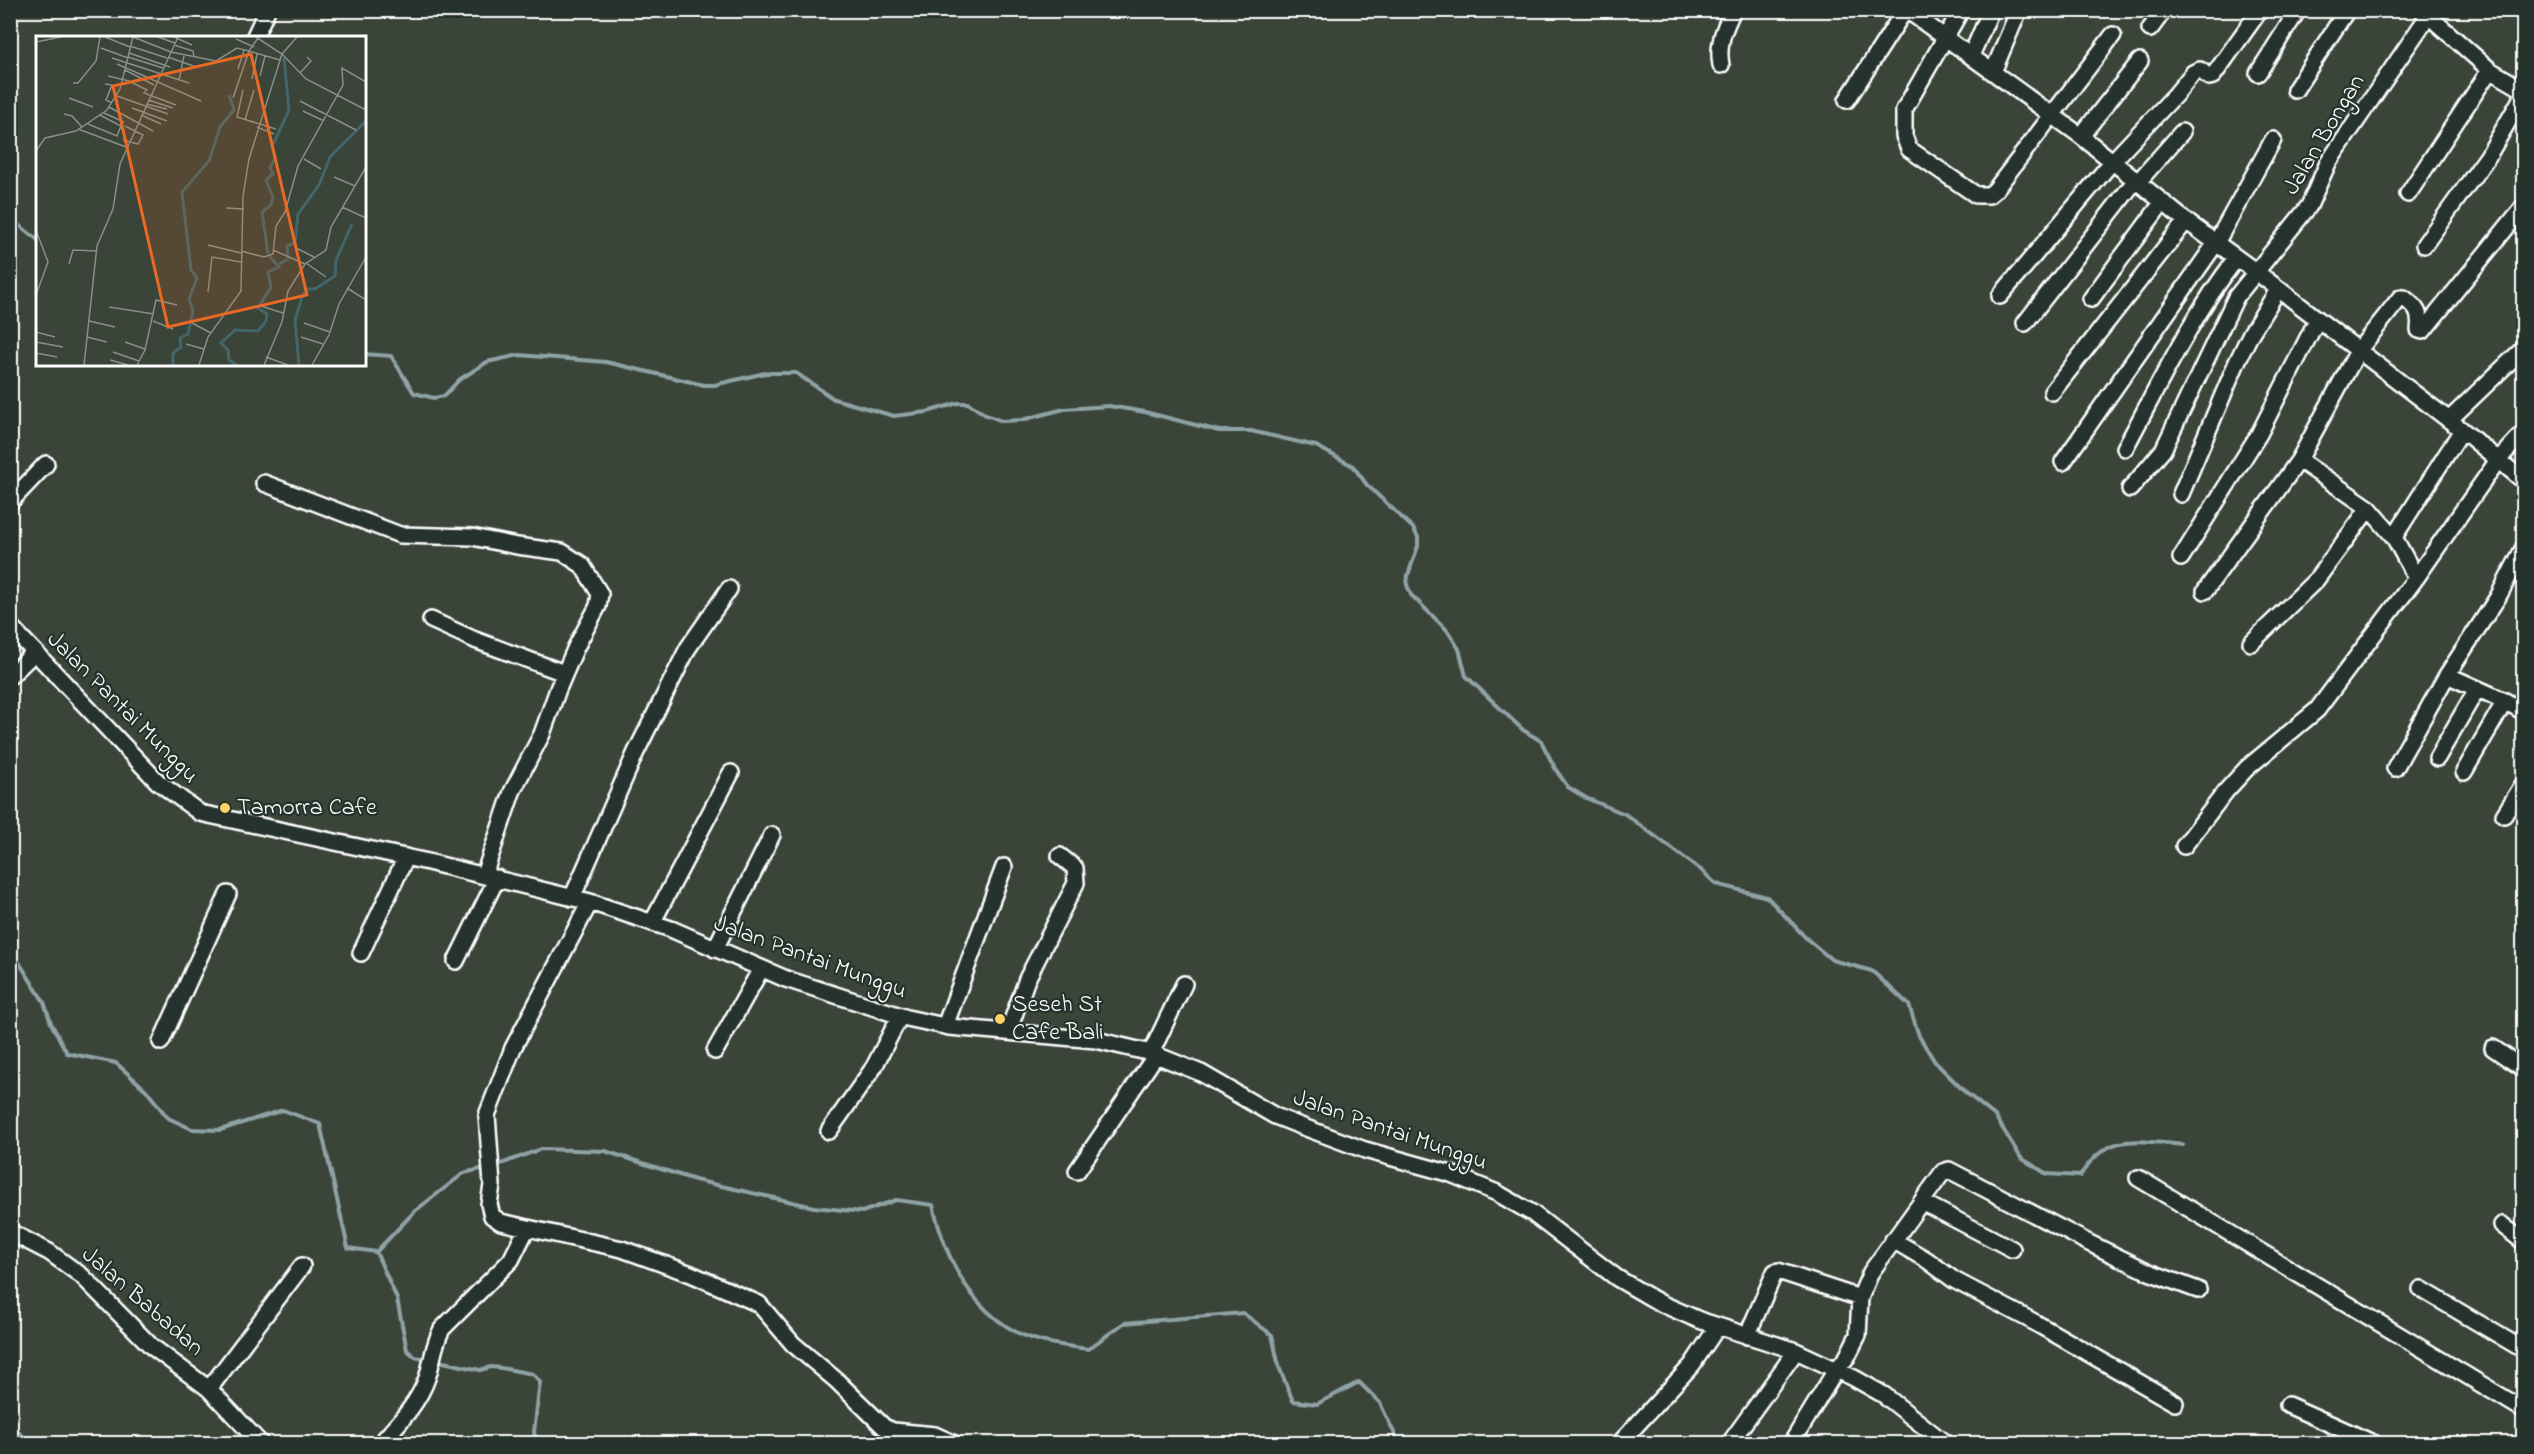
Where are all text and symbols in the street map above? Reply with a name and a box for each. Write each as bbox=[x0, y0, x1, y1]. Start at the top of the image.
inset map bbox=[36, 36, 366, 366]
street label: Jalan Bongan bbox=[2275, 68, 2375, 202]
street label: Jalan Pantai Munggu bbox=[38, 624, 206, 792]
place label: Tamorra Cafe bbox=[237, 791, 377, 826]
marker: Tamorra Cafe bbox=[218, 801, 232, 815]
street label: Jalan Pantai Munggu bbox=[708, 907, 912, 1009]
place label: Seseh St Cafe Bali bbox=[1012, 988, 1104, 1051]
marker: Seseh St Cafe Bali bbox=[993, 1012, 1007, 1026]
street label: Jalan Pantai Munggu bbox=[1288, 1081, 1492, 1181]
street label: Jalan Babadan bbox=[73, 1239, 211, 1365]

